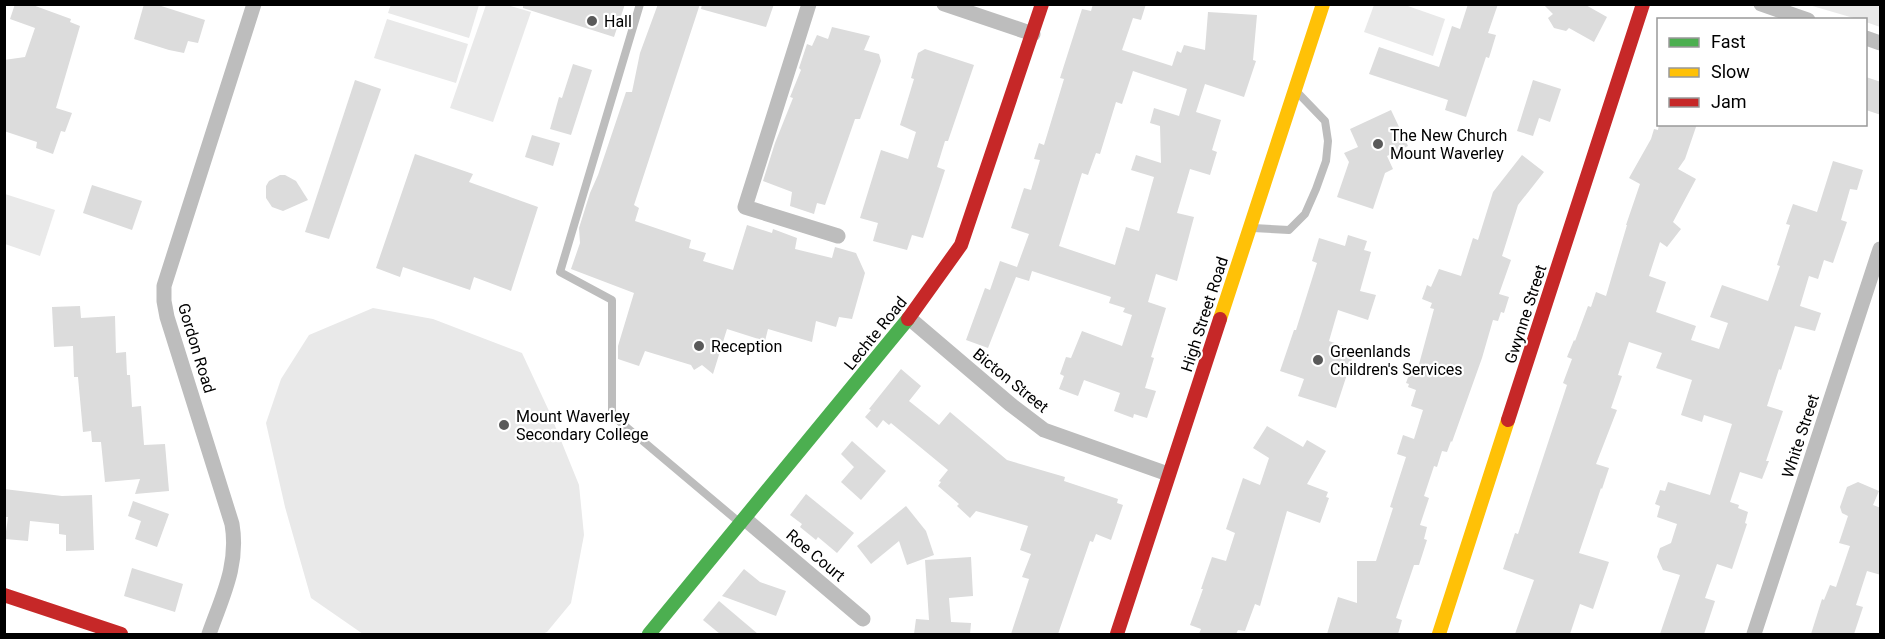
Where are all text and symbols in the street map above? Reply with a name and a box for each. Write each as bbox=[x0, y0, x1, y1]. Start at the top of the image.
place label: Hall bbox=[604, 12, 632, 31]
marker: Hall bbox=[585, 14, 599, 28]
legend bbox=[1657, 18, 1867, 126]
text: Fast bbox=[1711, 31, 1746, 52]
text: Slow bbox=[1711, 61, 1750, 82]
text: Jam bbox=[1711, 91, 1747, 112]
place label: The New Church Mount Waverley bbox=[1390, 126, 1507, 163]
marker: The New Church Mount Waverley bbox=[1371, 137, 1385, 151]
street label: High Street Road bbox=[1177, 254, 1232, 374]
street label: Gwynne Street bbox=[1501, 262, 1550, 366]
street label: Lechte Road bbox=[840, 293, 911, 374]
street label: Gordon Road bbox=[174, 301, 219, 395]
place label: Reception bbox=[711, 337, 782, 356]
marker: Reception bbox=[692, 339, 706, 353]
place label: Greenlands Children's Services bbox=[1330, 342, 1463, 379]
street label: Bicton Street bbox=[969, 344, 1052, 417]
marker: Greenlands Children's Services bbox=[1311, 353, 1325, 367]
street label: White Street bbox=[1778, 392, 1823, 480]
place label: Mount Waverley Secondary College bbox=[516, 407, 648, 444]
marker: Mount Waverley Secondary College bbox=[497, 418, 511, 432]
street label: Roe Court bbox=[782, 525, 849, 585]

